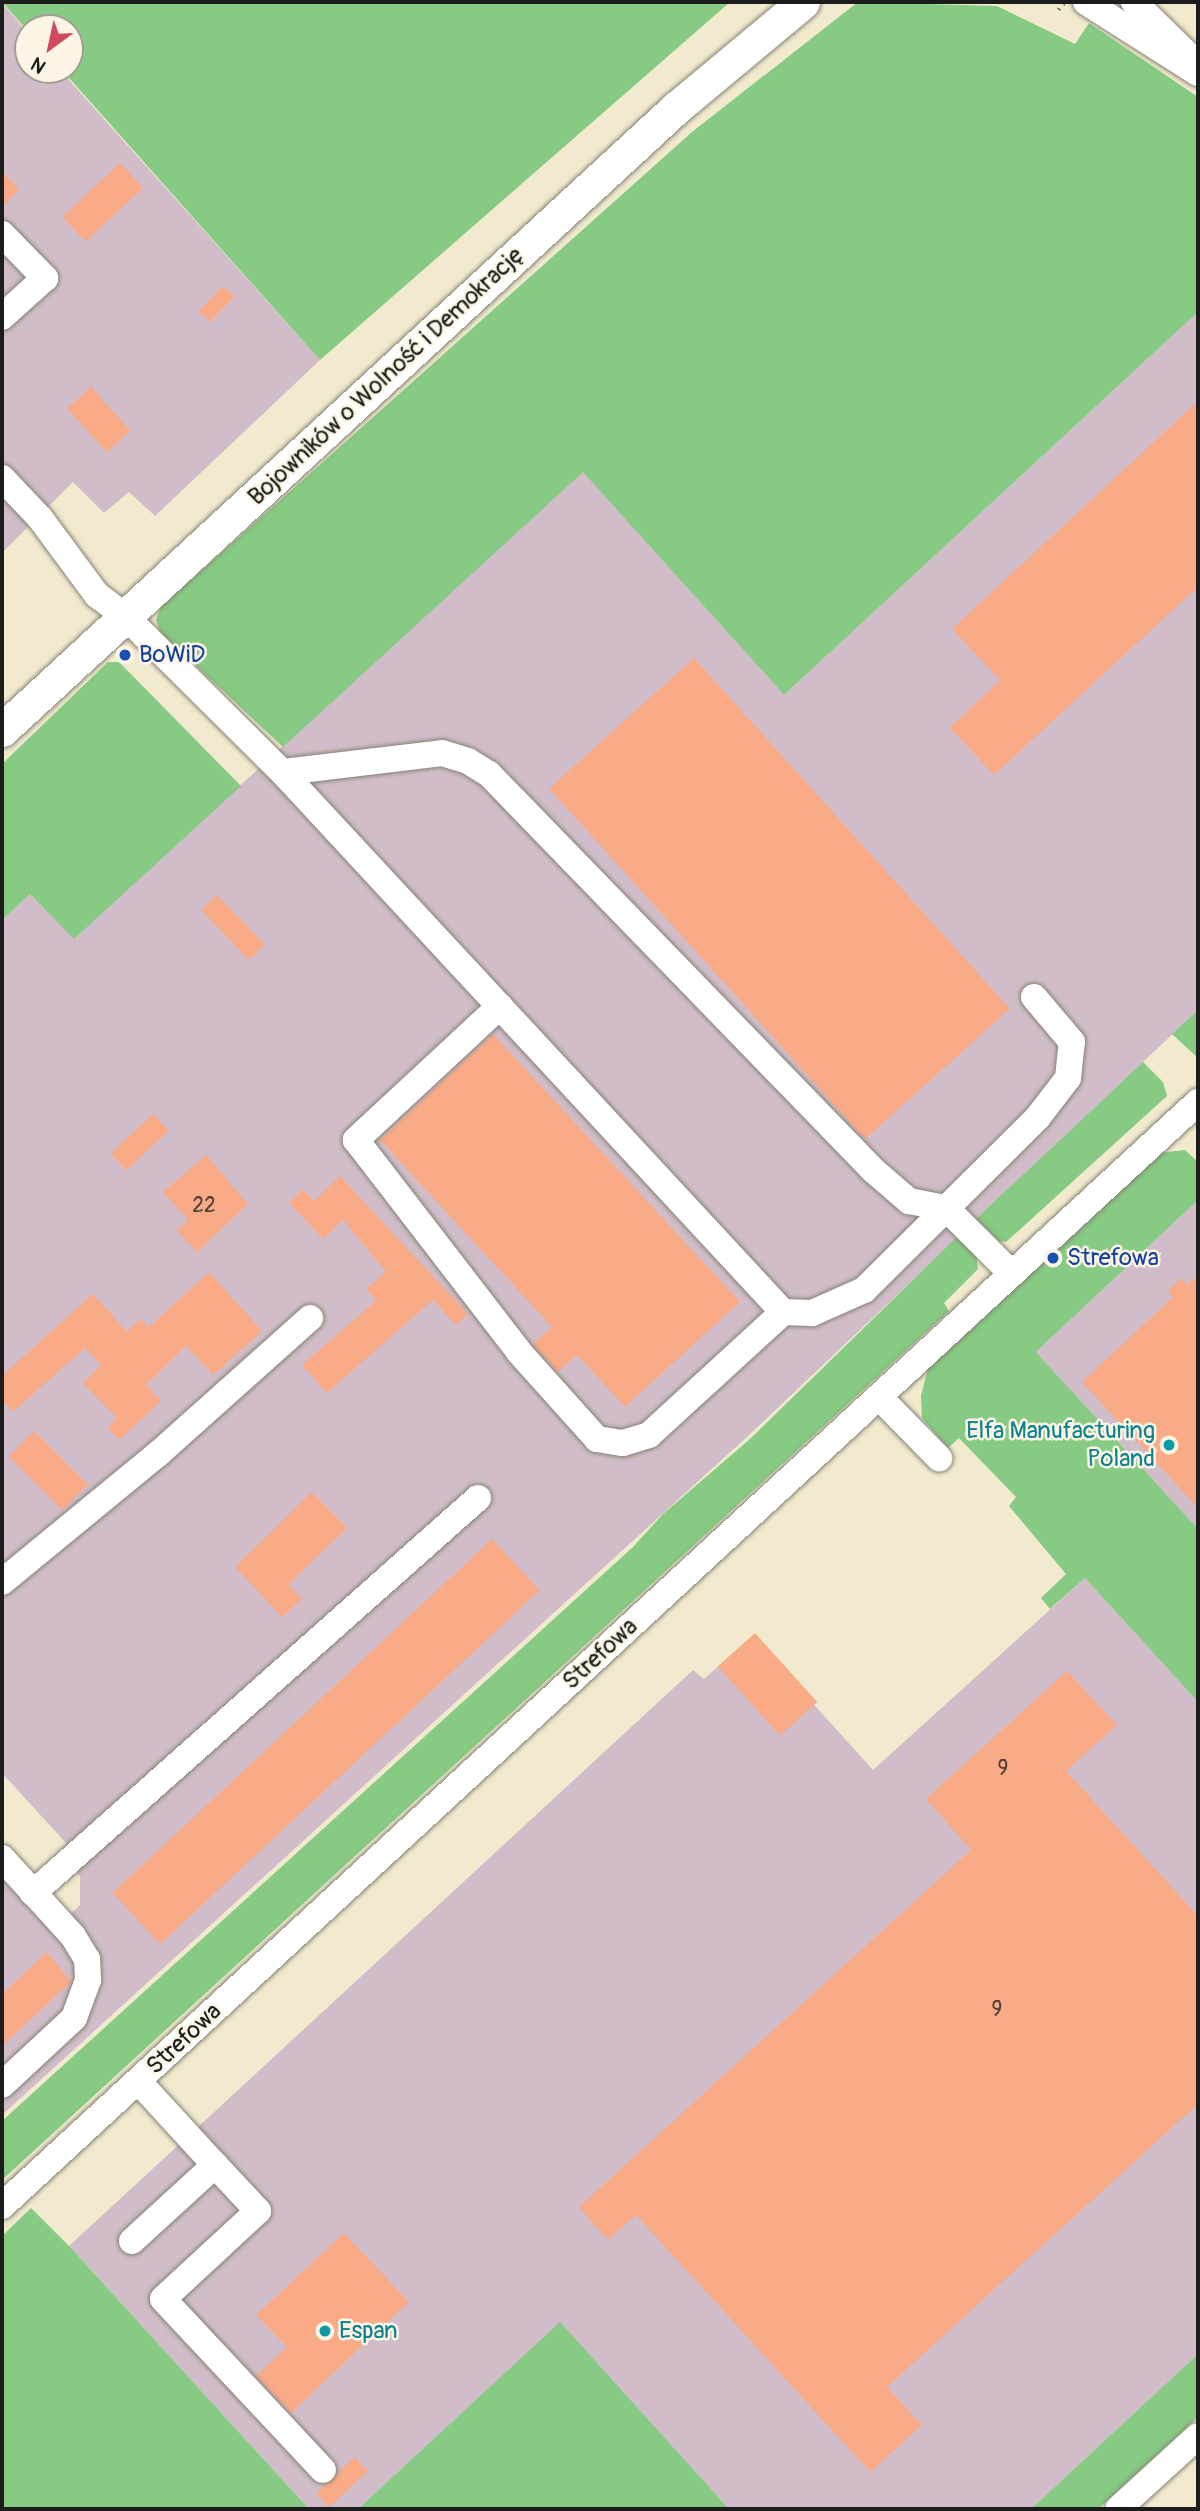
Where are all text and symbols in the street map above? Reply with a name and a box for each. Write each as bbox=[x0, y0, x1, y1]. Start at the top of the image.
north arrow bbox=[14, 14, 84, 84]
text: N bbox=[27, 51, 51, 79]
street label: Bojowników o Wolność i Demokrację bbox=[242, 241, 530, 511]
place label: BoWiD bbox=[139, 641, 205, 669]
marker: BoWiD bbox=[117, 647, 133, 663]
house number: 22 bbox=[192, 1193, 216, 1219]
place label: Strefowa bbox=[1067, 1244, 1159, 1272]
marker: Strefowa bbox=[1045, 1250, 1061, 1266]
place label: Elfa Manufacturing Poland bbox=[966, 1417, 1155, 1473]
marker: Elfa Manufacturing Poland bbox=[1161, 1437, 1177, 1453]
street label: Strefowa bbox=[557, 1612, 643, 1696]
house number: 9 bbox=[998, 1756, 1008, 1782]
street label: Strefowa bbox=[141, 1997, 227, 2081]
house number: 9 bbox=[992, 1997, 1002, 2023]
place label: Espan bbox=[339, 2317, 398, 2345]
marker: Espan bbox=[317, 2323, 333, 2339]

